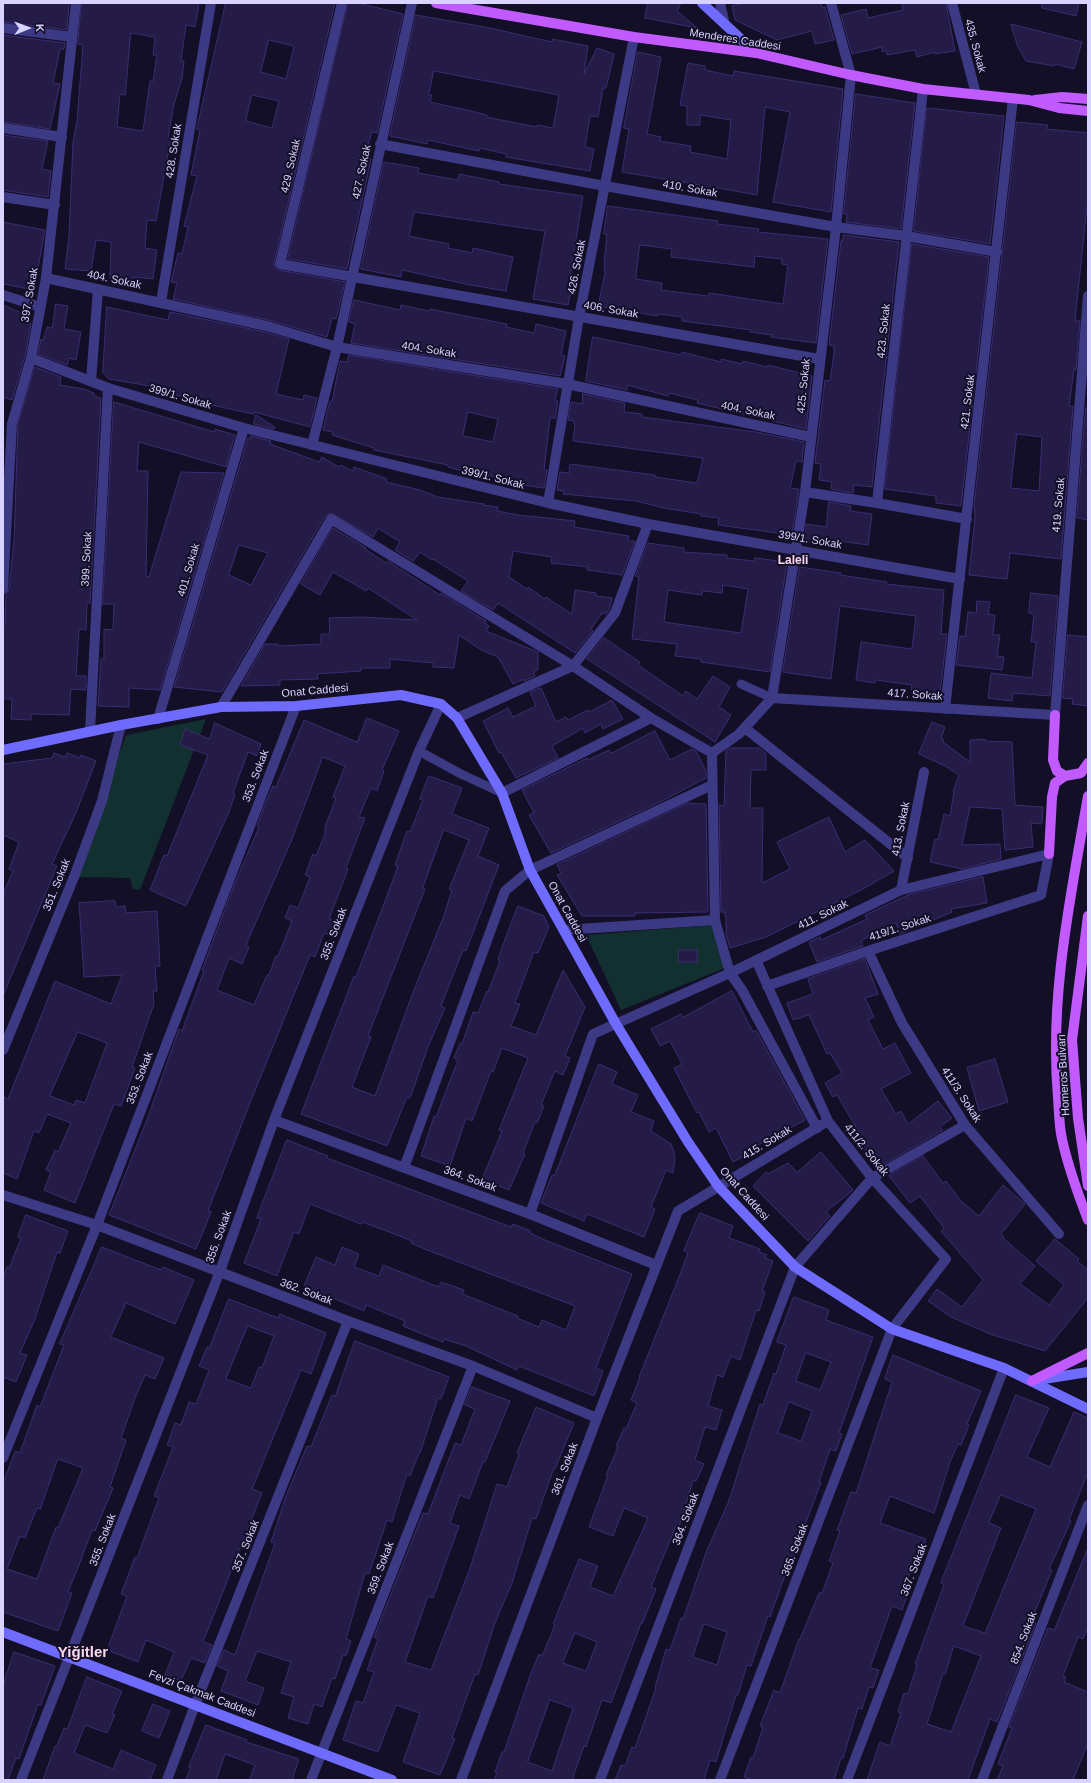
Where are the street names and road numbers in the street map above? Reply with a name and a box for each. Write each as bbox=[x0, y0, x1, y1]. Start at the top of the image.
street label: 435. Sokak bbox=[962, 18, 988, 74]
street label: Menderes Caddesi bbox=[688, 26, 782, 54]
street label: 428. Sokak bbox=[163, 123, 185, 179]
street label: 429. Sokak bbox=[278, 138, 304, 194]
street label: 427. Sokak bbox=[350, 144, 374, 200]
street label: 410. Sokak bbox=[662, 178, 718, 200]
street label: 426. Sokak bbox=[565, 239, 589, 295]
street label: 397. Sokak bbox=[19, 267, 41, 323]
street label: 404. Sokak bbox=[86, 268, 142, 292]
street label: 406. Sokak bbox=[583, 299, 639, 321]
street label: 423. Sokak bbox=[875, 303, 893, 359]
street label: 404. Sokak bbox=[401, 339, 457, 361]
street label: 425. Sokak bbox=[795, 358, 813, 414]
street label: 421. Sokak bbox=[958, 374, 978, 430]
street label: 399/1. Sokak bbox=[147, 382, 213, 412]
street label: 404. Sokak bbox=[720, 399, 776, 423]
street label: 399/1. Sokak bbox=[460, 464, 526, 492]
street label: 419. Sokak bbox=[1050, 477, 1068, 533]
street label: 399/1. Sokak bbox=[777, 528, 843, 552]
street label: 399. Sokak bbox=[79, 531, 95, 587]
street label: 401. Sokak bbox=[175, 542, 203, 598]
street label: Onat Caddesi bbox=[281, 681, 349, 701]
street label: 417. Sokak bbox=[887, 686, 943, 704]
street label: 353. Sokak bbox=[240, 748, 272, 804]
street label: 413. Sokak bbox=[889, 801, 913, 857]
street label: 351. Sokak bbox=[41, 857, 73, 913]
street label: Onat Caddesi bbox=[545, 879, 589, 945]
street label: 411. Sokak bbox=[796, 897, 850, 933]
street label: 355. Sokak bbox=[318, 906, 350, 962]
street label: 419/1. Sokak bbox=[867, 912, 933, 944]
street label: Homeros Bulvarı bbox=[1055, 1034, 1073, 1116]
street label: 353. Sokak bbox=[124, 1050, 156, 1106]
street label: 411/3. Sokak bbox=[938, 1065, 984, 1125]
street label: 411/2. Sokak bbox=[841, 1121, 891, 1179]
street label: 415. Sokak bbox=[740, 1123, 794, 1163]
street label: 364. Sokak bbox=[442, 1163, 498, 1195]
street label: Onat Caddesi bbox=[717, 1165, 771, 1223]
street label: 355. Sokak bbox=[203, 1209, 235, 1265]
street label: 362. Sokak bbox=[278, 1276, 334, 1308]
street label: 361. Sokak bbox=[549, 1441, 581, 1497]
street label: 364. Sokak bbox=[670, 1491, 702, 1547]
street label: 355. Sokak bbox=[87, 1512, 119, 1568]
street label: 357. Sokak bbox=[230, 1518, 262, 1574]
street label: 365. Sokak bbox=[779, 1522, 811, 1578]
street label: 359. Sokak bbox=[365, 1540, 397, 1596]
street label: 367. Sokak bbox=[898, 1542, 930, 1598]
street label: 854. Sokak bbox=[1008, 1610, 1040, 1666]
street label: Fevzi Çakmak Caddesi bbox=[147, 1668, 257, 1720]

